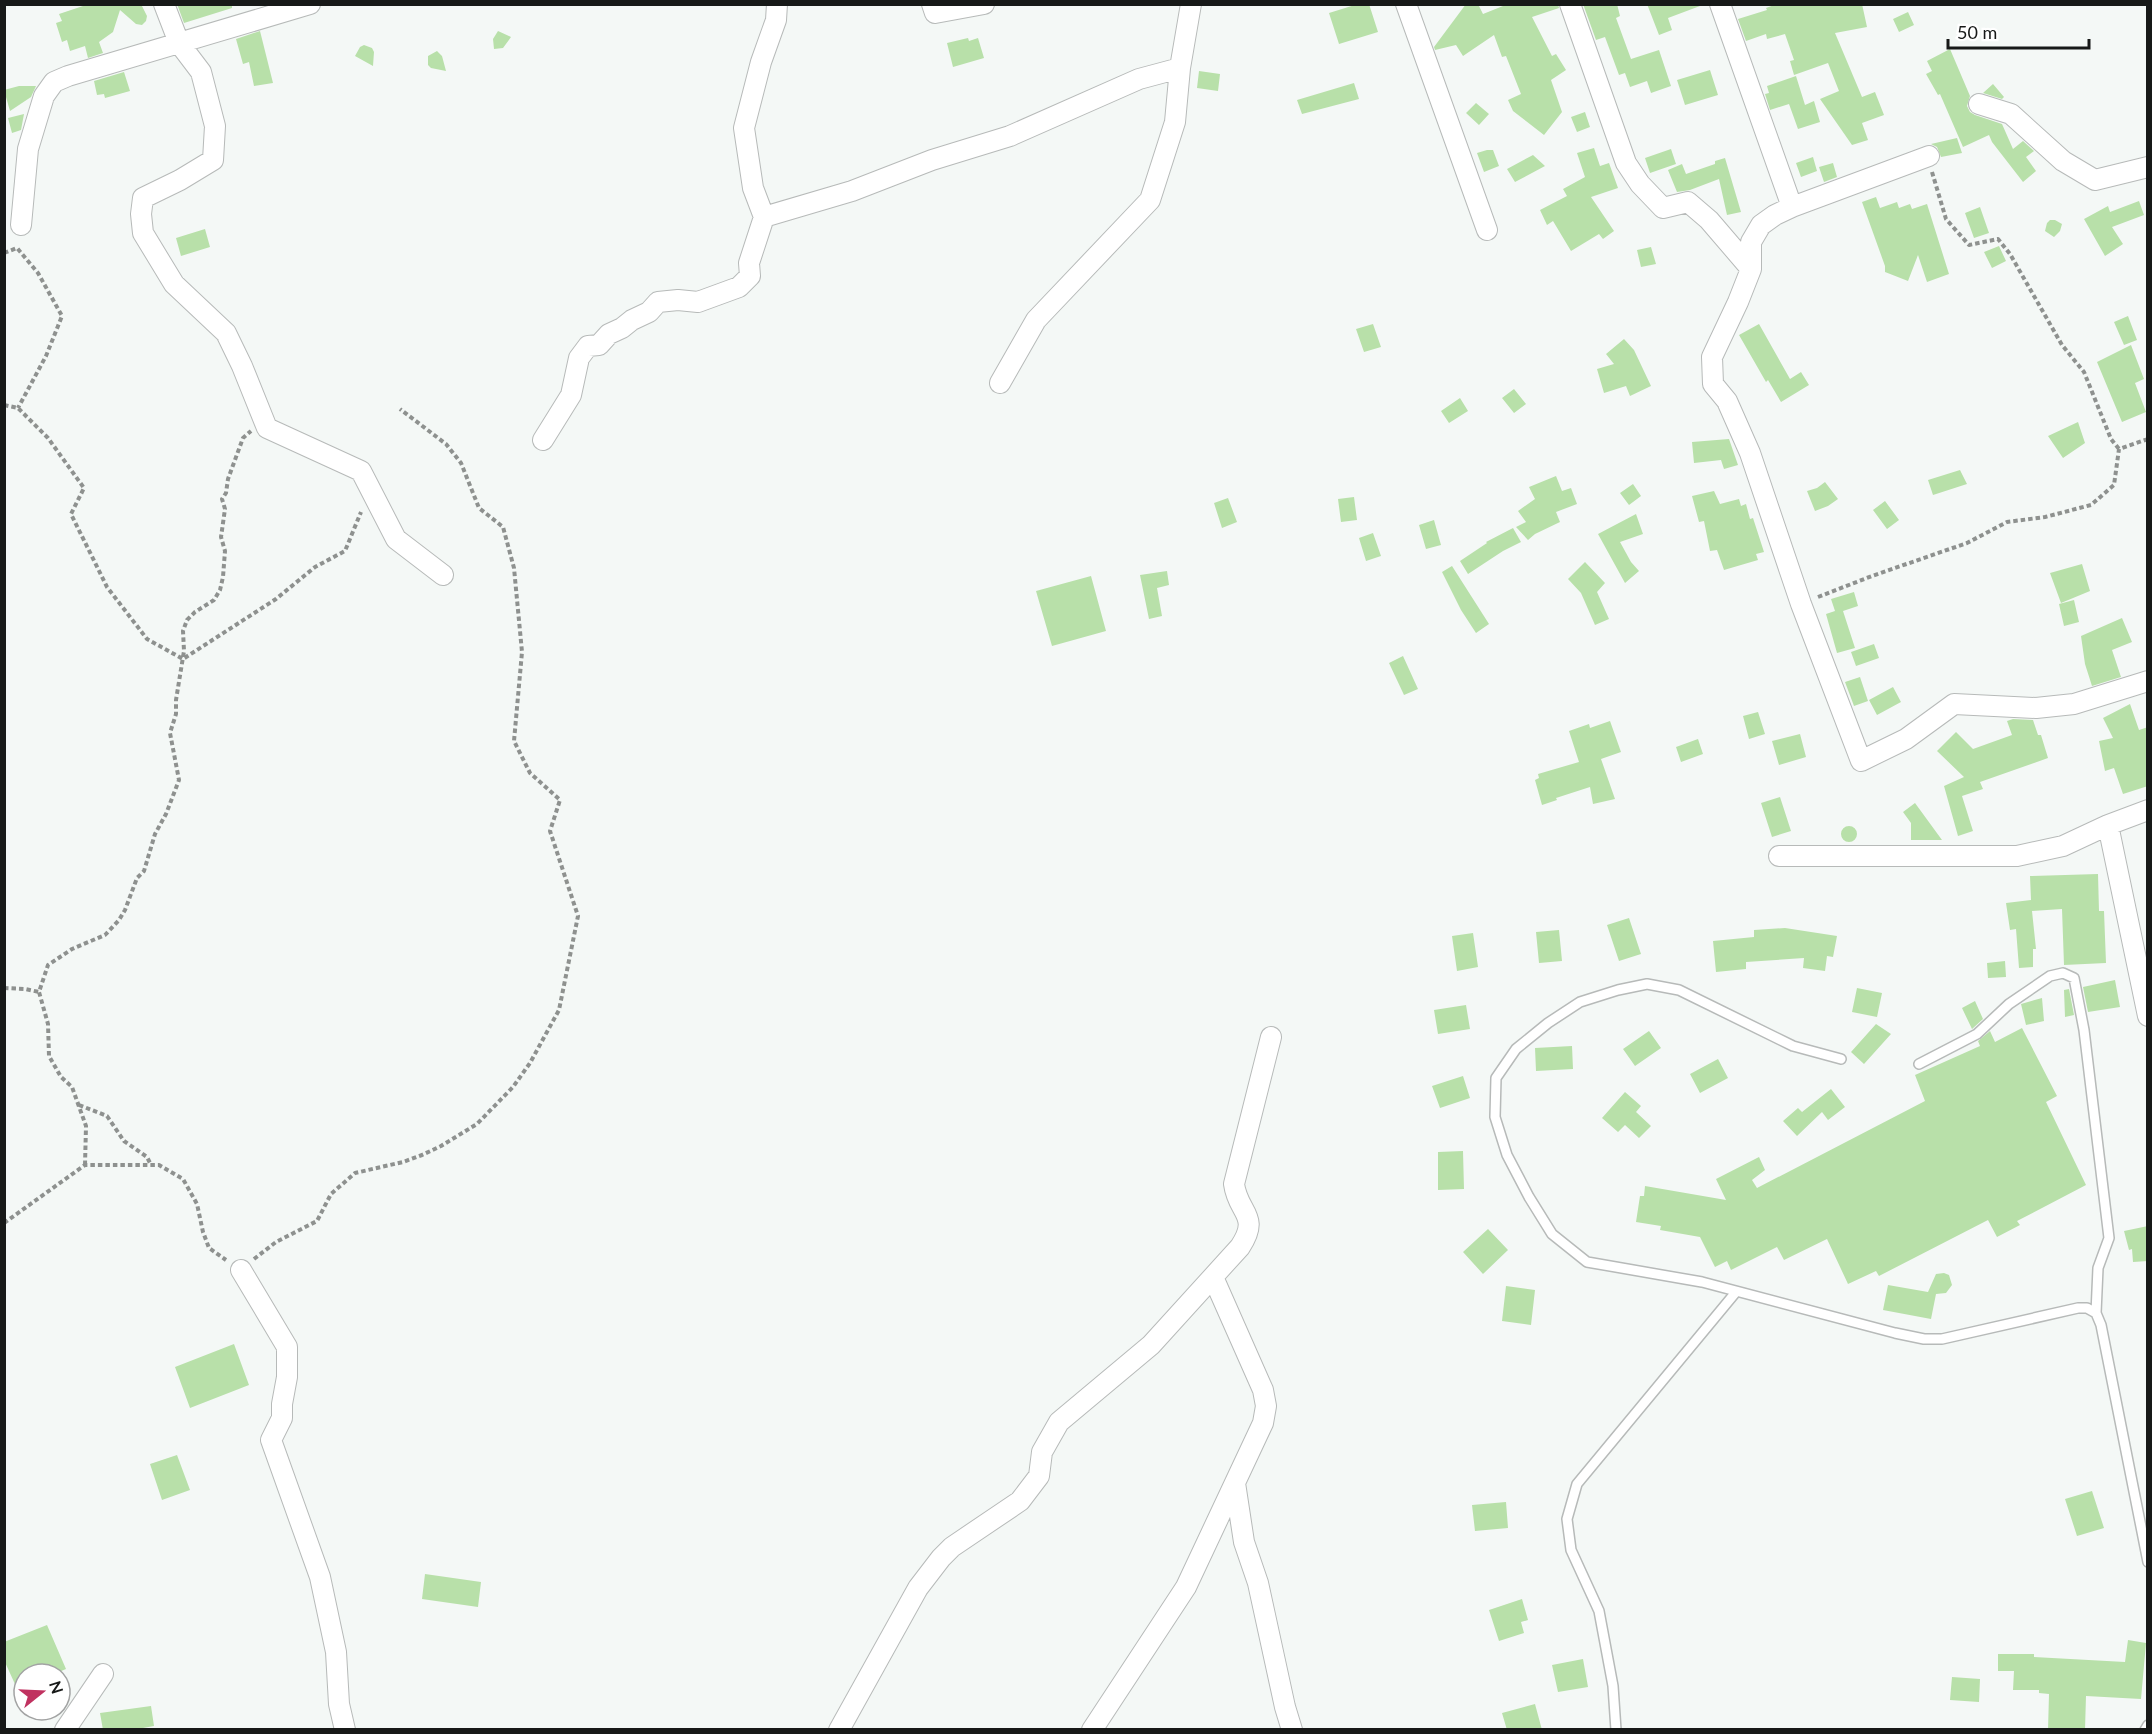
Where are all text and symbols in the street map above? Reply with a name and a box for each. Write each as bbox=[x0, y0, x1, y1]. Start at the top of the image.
scale bar bbox=[1948, 12, 2089, 50]
text: 50 m bbox=[1957, 21, 1997, 43]
north arrow bbox=[12, 1662, 72, 1722]
text: N bbox=[46, 1678, 68, 1696]

